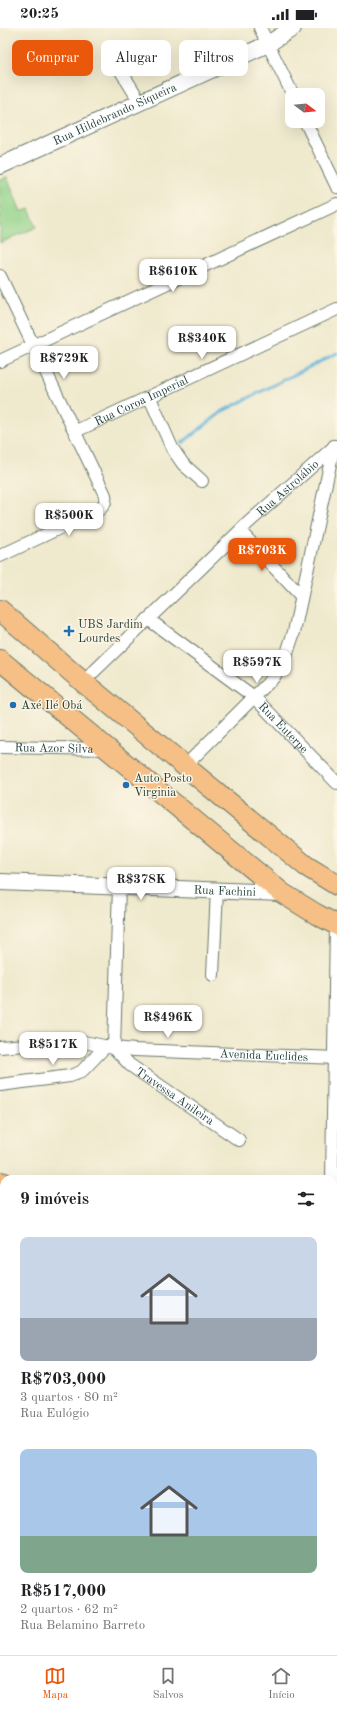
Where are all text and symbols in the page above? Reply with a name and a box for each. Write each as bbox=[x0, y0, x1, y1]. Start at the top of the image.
text: 20:25 bbox=[20, 7, 59, 22]
chip: Comprar bbox=[12, 40, 93, 76]
chip: Alugar bbox=[101, 40, 171, 76]
chip: Filtros bbox=[179, 40, 248, 76]
street label: Rua Hildebrando Siqueira bbox=[52, 81, 179, 148]
north arrow bbox=[285, 88, 325, 128]
map controls bbox=[285, 88, 325, 128]
pin: R$610K bbox=[140, 259, 206, 293]
text: R$610K bbox=[148, 265, 198, 278]
pin: R$340K bbox=[169, 326, 235, 360]
text: R$340K bbox=[177, 332, 227, 345]
pin: R$729K bbox=[31, 346, 97, 380]
text: R$729K bbox=[39, 352, 89, 365]
street label: Rua Coroa Imperial bbox=[93, 374, 190, 428]
street label: Rua Astrolábio bbox=[255, 458, 322, 519]
pin: R$500K bbox=[36, 503, 102, 537]
text: R$500K bbox=[44, 509, 94, 522]
pin: R$703K bbox=[229, 538, 295, 572]
text: R$703K bbox=[237, 544, 287, 557]
place label: UBS Jardim Lourdes bbox=[78, 619, 143, 645]
marker: UBS Jardim Lourdes bbox=[63, 625, 75, 637]
pin: R$597K bbox=[224, 650, 290, 684]
text: R$597K bbox=[232, 656, 282, 669]
marker: Axé Ilé Obá bbox=[8, 700, 18, 710]
place label: Axé Ilé Obá bbox=[21, 700, 82, 712]
street label: Rua Euterpe bbox=[256, 700, 310, 756]
street label: Rua Azor Silva bbox=[14, 742, 94, 756]
place label: Auto Posto Virginia bbox=[134, 773, 192, 799]
marker: Auto Posto Virginia bbox=[121, 780, 131, 790]
pin: R$378K bbox=[108, 867, 174, 901]
text: R$378K bbox=[116, 873, 166, 886]
street label: Rua Fachini bbox=[193, 885, 256, 899]
pin: R$496K bbox=[135, 1005, 201, 1039]
text: R$496K bbox=[143, 1011, 193, 1024]
pin: R$517K bbox=[20, 1032, 86, 1066]
text: R$517K bbox=[28, 1038, 78, 1051]
street label: Avenida Euclides bbox=[219, 1048, 308, 1064]
street label: Travessa Anileira bbox=[133, 1066, 216, 1128]
icon: filters bbox=[295, 1188, 317, 1210]
text: 9 imóveis bbox=[20, 1191, 89, 1208]
icon: home bbox=[133, 1263, 205, 1335]
text: R$703,000 bbox=[20, 1371, 106, 1388]
text: 3 quartos · 80 m² bbox=[20, 1391, 118, 1404]
text: Rua Eulógio bbox=[20, 1407, 89, 1420]
icon: home bbox=[133, 1475, 205, 1547]
text: R$517,000 bbox=[20, 1583, 106, 1600]
text: 2 quartos · 62 m² bbox=[20, 1603, 118, 1616]
text: Rua Belamino Barreto bbox=[20, 1619, 145, 1632]
tab: Mapa bbox=[42, 1665, 68, 1703]
tab: Salvos bbox=[153, 1665, 184, 1703]
tab: Início bbox=[268, 1665, 295, 1703]

